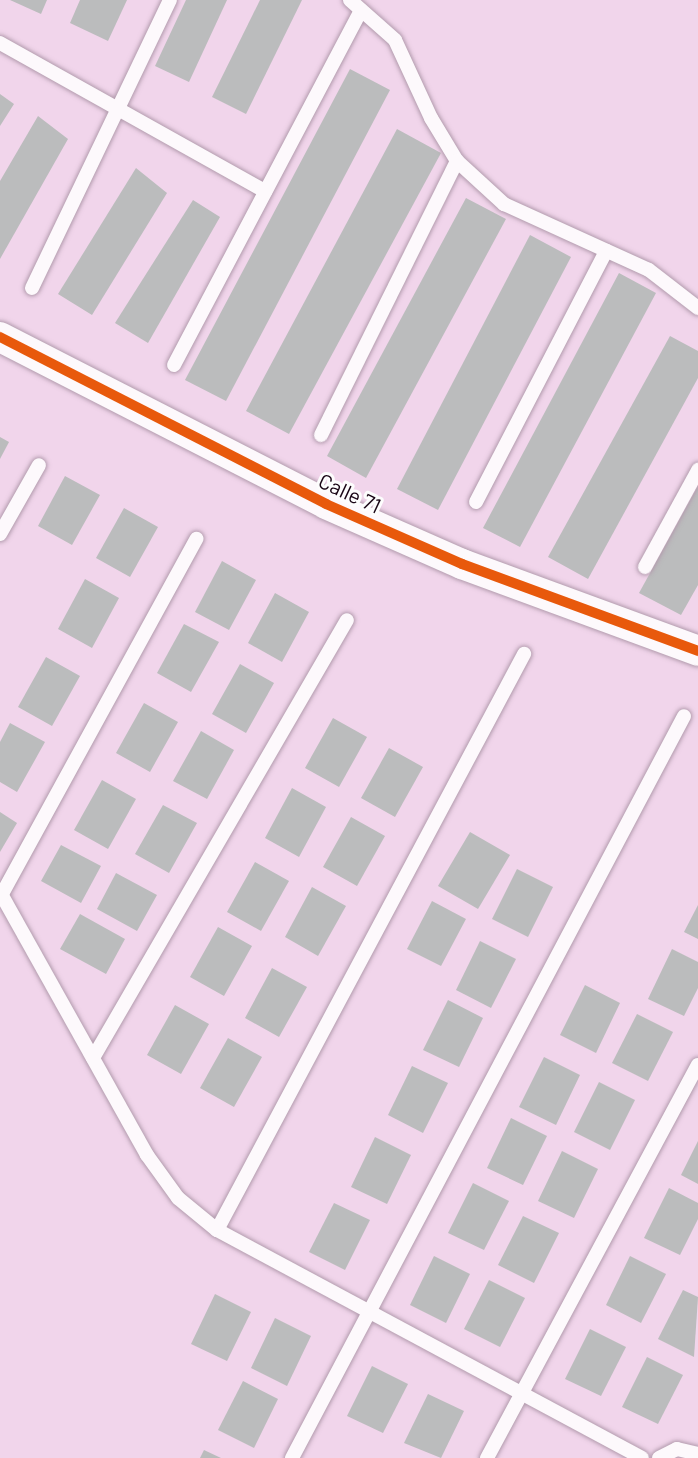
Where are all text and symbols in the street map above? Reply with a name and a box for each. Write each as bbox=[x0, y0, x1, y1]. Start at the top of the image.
street label: Calle 71 bbox=[315, 468, 385, 518]

